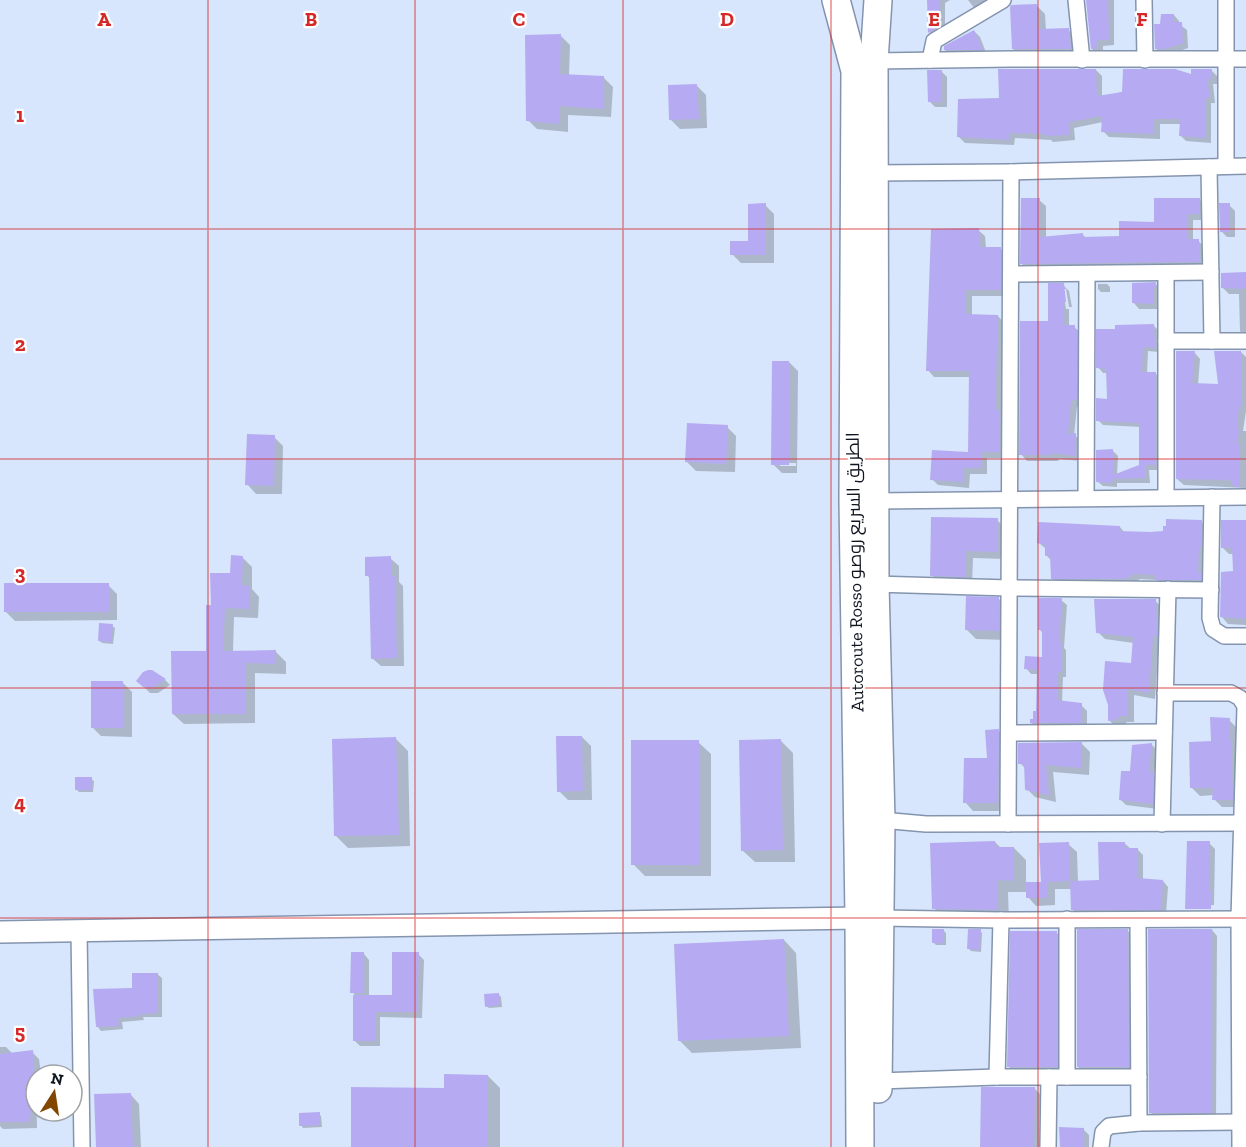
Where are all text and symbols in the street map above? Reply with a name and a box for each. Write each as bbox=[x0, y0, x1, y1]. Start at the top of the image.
text: A bbox=[97, 7, 111, 31]
text: B bbox=[305, 7, 317, 31]
text: C bbox=[513, 7, 526, 31]
text: D bbox=[720, 7, 734, 31]
text: E bbox=[928, 7, 940, 31]
text: F bbox=[1136, 7, 1148, 31]
text: 1 bbox=[16, 103, 24, 127]
text: 2 bbox=[15, 332, 26, 356]
street label: Autoroute Rosso الطريق السريع روصو bbox=[842, 432, 869, 712]
text: 3 bbox=[15, 561, 26, 585]
text: 4 bbox=[14, 791, 26, 815]
text: 5 bbox=[15, 1020, 25, 1044]
north arrow bbox=[24, 1063, 84, 1123]
text: N bbox=[49, 1068, 65, 1089]

